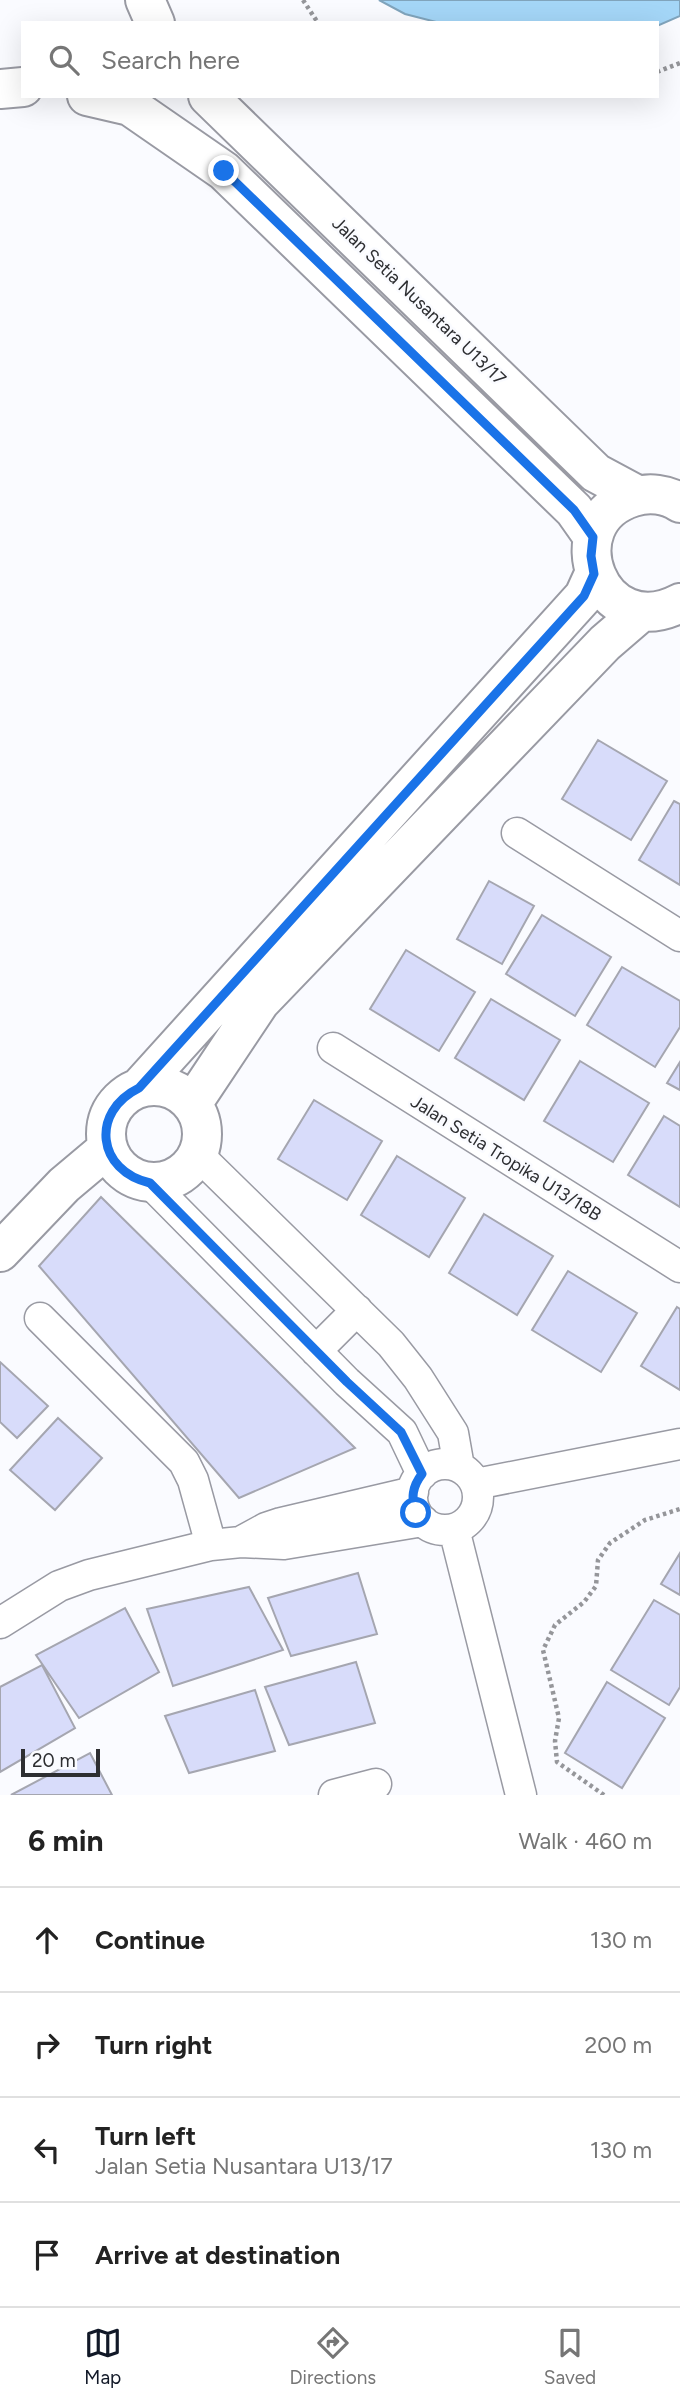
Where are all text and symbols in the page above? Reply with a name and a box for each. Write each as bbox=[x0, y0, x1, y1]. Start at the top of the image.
search box bbox=[21, 21, 659, 98]
icon: search bbox=[45, 41, 83, 79]
text: Search here bbox=[101, 44, 240, 76]
route end bbox=[208, 155, 239, 186]
street label: Jalan Setia Nusantara U13/17 bbox=[328, 212, 511, 390]
street label: Jalan Setia Tropika U13/18B bbox=[407, 1090, 605, 1226]
route start bbox=[400, 1497, 431, 1528]
scale bar bbox=[21, 1746, 100, 1778]
text: 20 m bbox=[32, 1749, 76, 1772]
text: 6 min bbox=[28, 1822, 104, 1859]
text: Walk · 460 m bbox=[518, 1827, 652, 1855]
icon: ahead bbox=[28, 1921, 66, 1959]
text: Continue bbox=[95, 1924, 205, 1956]
text: 130 m bbox=[590, 1926, 652, 1954]
icon: right bbox=[28, 2026, 66, 2064]
text: Turn right bbox=[95, 2029, 212, 2061]
text: 200 m bbox=[584, 2031, 652, 2059]
text: Turn left bbox=[95, 2120, 196, 2152]
icon: left bbox=[28, 2131, 66, 2169]
text: 130 m bbox=[590, 2136, 652, 2164]
text: Jalan Setia Nusantara U13/17 bbox=[95, 2152, 393, 2180]
icon: arrive bbox=[28, 2236, 66, 2274]
text: Arrive at destination bbox=[95, 2239, 340, 2271]
tab: Map bbox=[84, 2324, 122, 2389]
tab: Directions bbox=[289, 2324, 376, 2389]
tab: Saved bbox=[544, 2324, 596, 2389]

